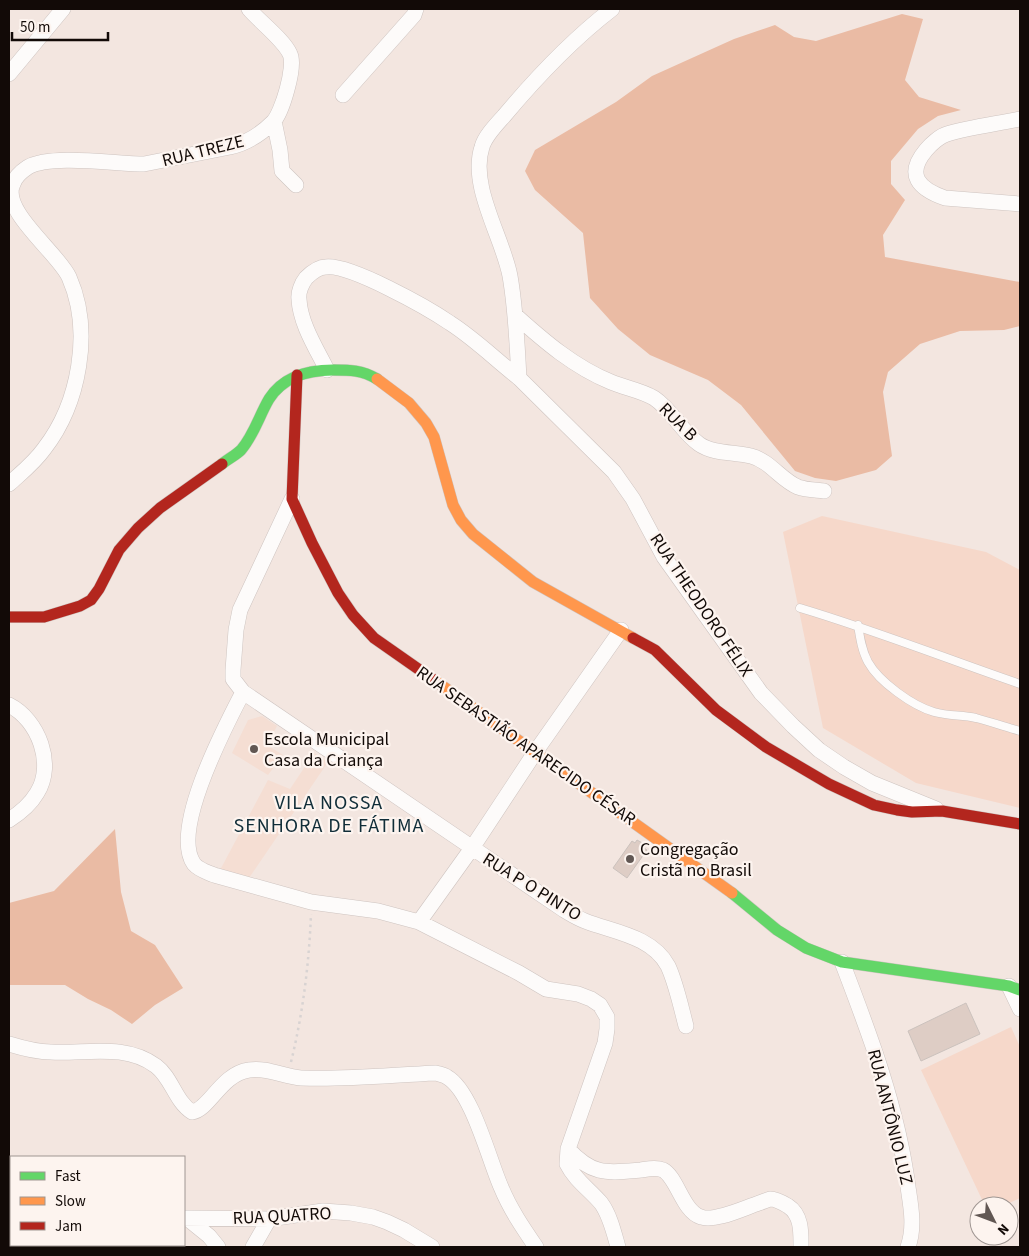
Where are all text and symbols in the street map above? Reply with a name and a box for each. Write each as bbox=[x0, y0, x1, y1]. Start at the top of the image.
scale bar bbox=[12, 10, 109, 42]
text: 50 m bbox=[20, 17, 50, 38]
street label: RUA TREZE bbox=[159, 129, 247, 173]
street label: RUA B bbox=[653, 397, 703, 447]
street label: RUA THEODORO FÉLIX bbox=[644, 529, 758, 681]
street label: RUA SEBASTIÃO APARECIDO CÉSAR bbox=[411, 660, 641, 832]
place label: Escola Municipal Casa da Criança bbox=[264, 727, 389, 773]
marker: Escola Municipal Casa da Criança bbox=[248, 743, 260, 755]
district label: VILA NOSSA SENHORA DE FÁTIMA bbox=[234, 789, 424, 840]
place label: Congregação Cristã no Brasil bbox=[640, 837, 752, 883]
street label: RUA P O PINTO bbox=[478, 847, 586, 927]
marker: Congregação Cristã no Brasil bbox=[624, 853, 636, 865]
street label: RUA ANTÔNIO LUZ bbox=[861, 1047, 919, 1187]
legend bbox=[10, 1156, 185, 1246]
text: Fast bbox=[55, 1166, 81, 1187]
text: Slow bbox=[55, 1191, 86, 1212]
north arrow bbox=[969, 1196, 1019, 1246]
street label: RUA QUATRO bbox=[232, 1201, 332, 1231]
text: Jam bbox=[55, 1216, 82, 1237]
text: N bbox=[992, 1219, 1013, 1239]

